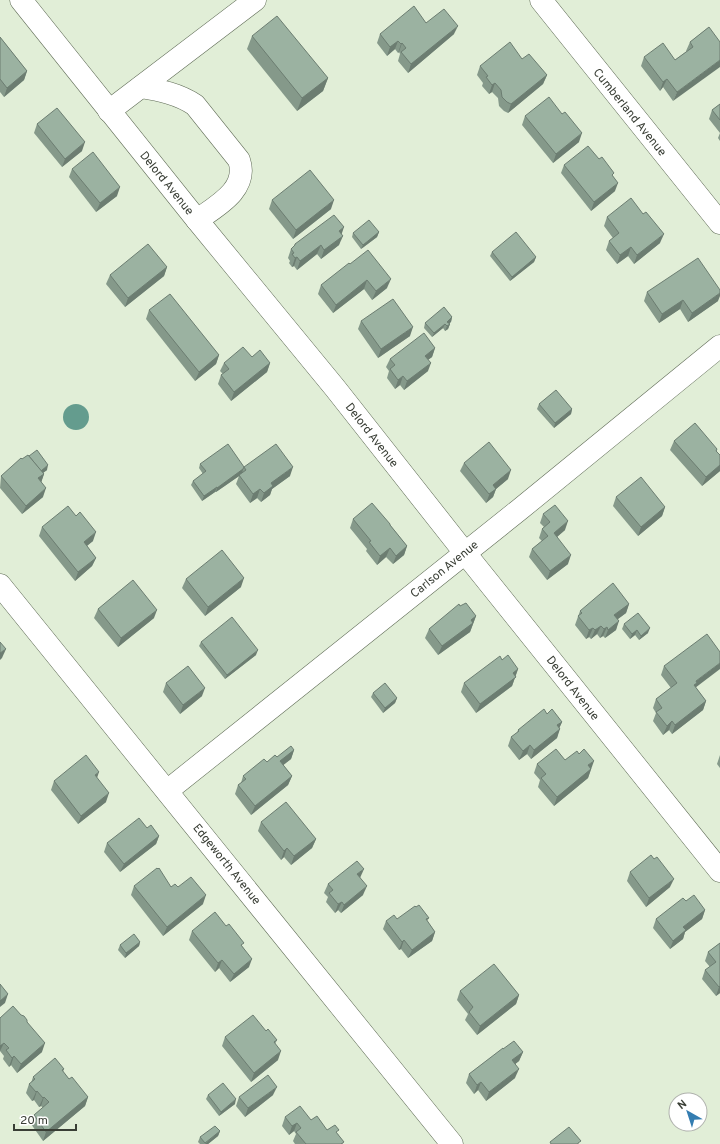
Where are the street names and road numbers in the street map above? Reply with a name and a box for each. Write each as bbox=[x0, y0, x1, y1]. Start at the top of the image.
street label: Cumberland Avenue bbox=[589, 65, 670, 160]
street label: Delord Avenue bbox=[136, 148, 197, 219]
street label: Delord Avenue bbox=[341, 400, 401, 471]
street label: Carlson Avenue bbox=[407, 537, 482, 602]
street label: Delord Avenue bbox=[542, 653, 602, 724]
street label: Edgeworth Avenue bbox=[189, 821, 264, 909]

